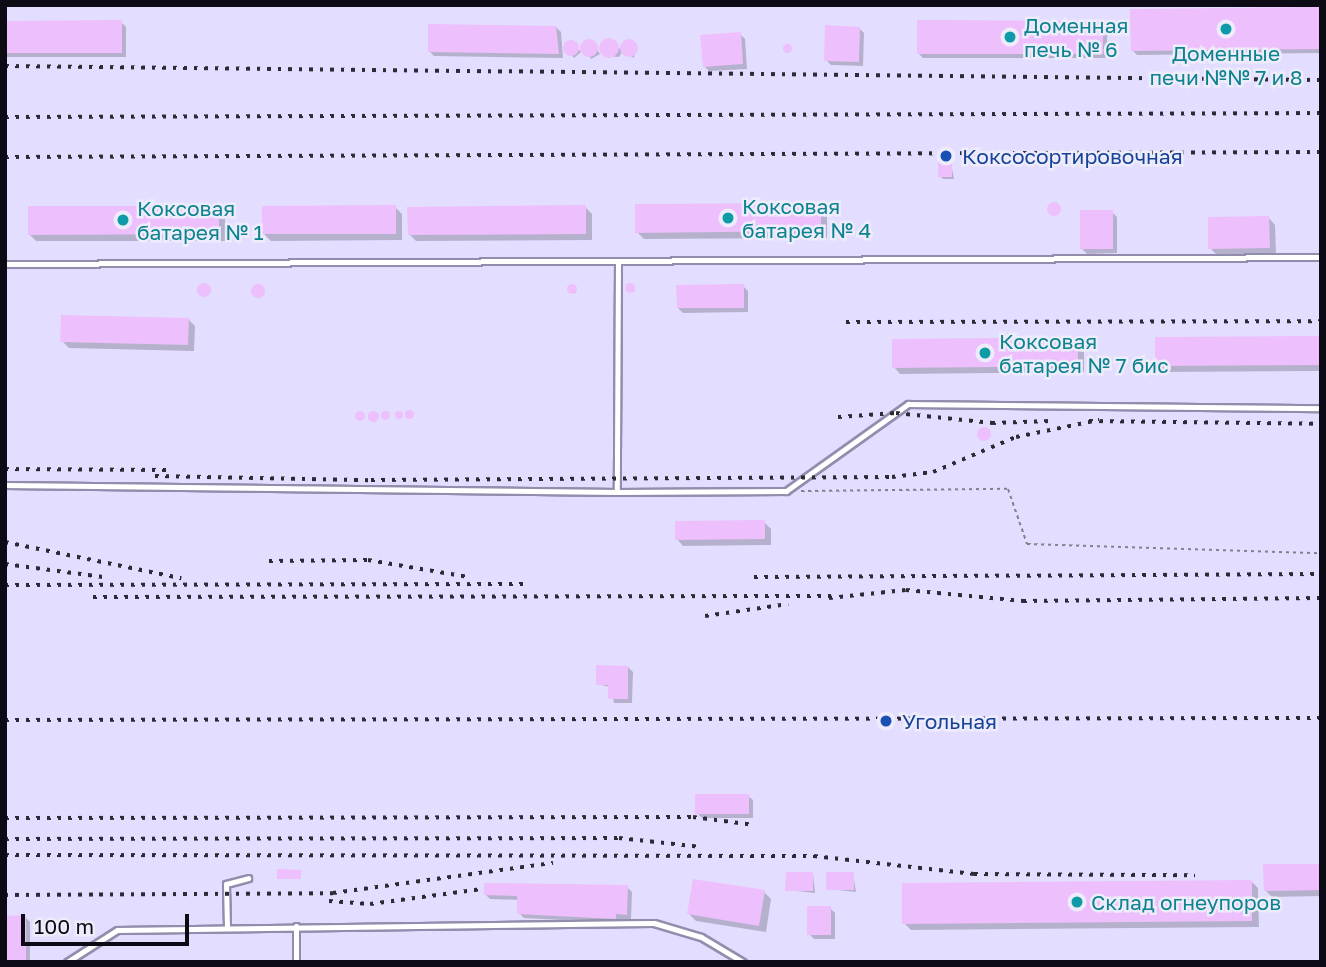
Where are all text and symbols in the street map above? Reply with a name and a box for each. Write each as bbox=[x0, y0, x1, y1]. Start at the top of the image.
place label: Доменная печь № 6 bbox=[1024, 12, 1128, 62]
marker: Доменные печи №№ 7 и 8 bbox=[1218, 21, 1234, 37]
marker: Доменная печь № 6 bbox=[1002, 29, 1018, 45]
place label: Доменные печи №№ 7 и 8 bbox=[1150, 40, 1302, 90]
place label: Коксосортировочная bbox=[962, 143, 1183, 169]
marker: Коксосортировочная bbox=[936, 146, 956, 166]
place label: Коксовая батарея № 4 bbox=[742, 193, 871, 243]
place label: Коксовая батарея № 1 bbox=[137, 195, 264, 245]
marker: Коксовая батарея № 4 bbox=[720, 210, 736, 226]
marker: Коксовая батарея № 1 bbox=[115, 212, 131, 228]
place label: Коксовая батарея № 7 бис bbox=[999, 328, 1169, 378]
marker: Коксовая батарея № 7 бис bbox=[977, 345, 993, 361]
place label: Угольная bbox=[902, 708, 997, 734]
marker: Угольная bbox=[876, 711, 896, 731]
place label: Склад огнеупоров bbox=[1091, 889, 1281, 915]
marker: Склад огнеупоров bbox=[1069, 894, 1085, 910]
scale bar bbox=[24, 900, 192, 944]
text: 100 m bbox=[34, 913, 94, 939]

